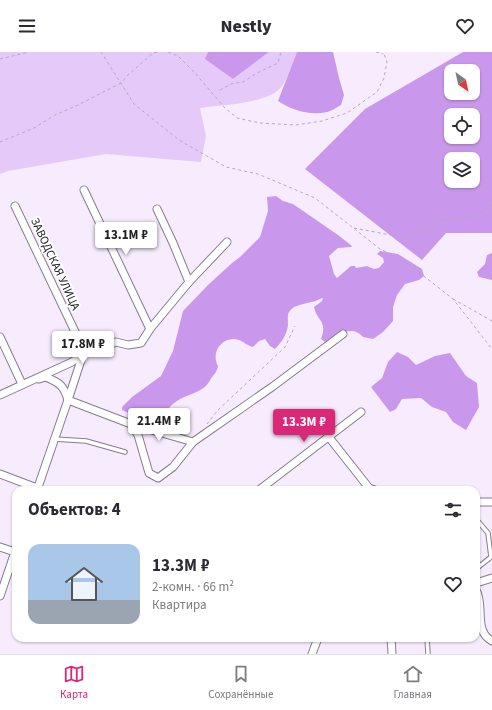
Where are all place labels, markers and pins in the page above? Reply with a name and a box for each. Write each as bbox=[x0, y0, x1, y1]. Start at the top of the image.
pin: 13.1M ₽ bbox=[89, 222, 163, 256]
pin: 17.8M ₽ bbox=[46, 331, 120, 365]
pin: 21.4M ₽ bbox=[122, 408, 196, 442]
pin: 13.3M ₽ bbox=[267, 409, 341, 443]

